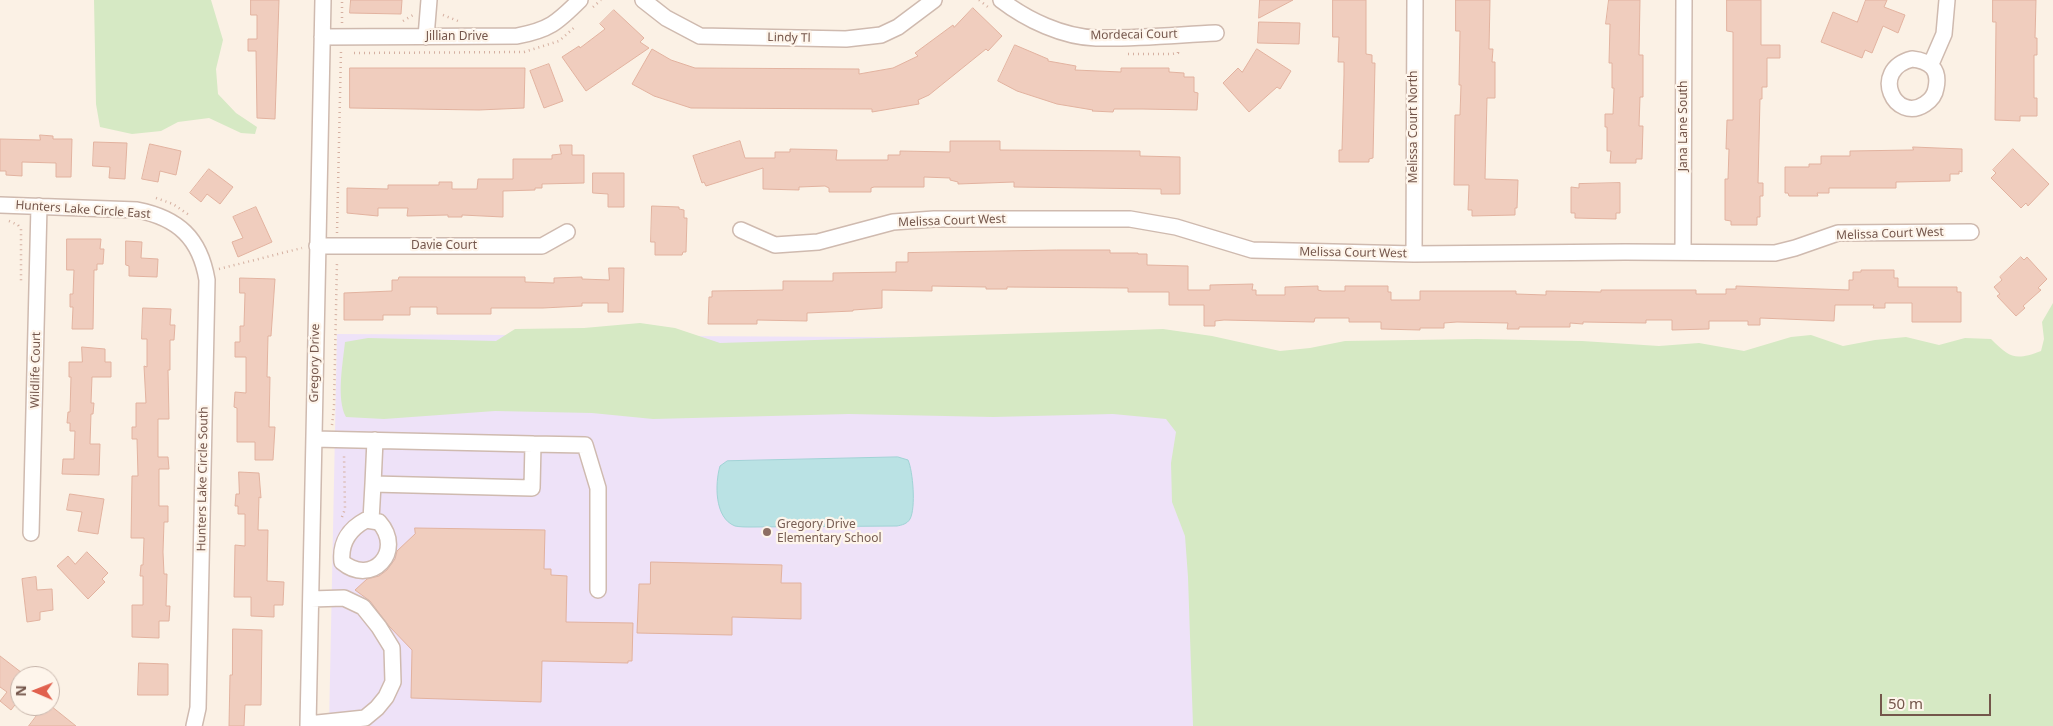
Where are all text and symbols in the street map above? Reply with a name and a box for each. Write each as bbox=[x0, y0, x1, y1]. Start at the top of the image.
street label: Mordecai Court bbox=[1090, 27, 1178, 43]
street label: Jillian Drive bbox=[426, 30, 488, 44]
street label: Lindy Tl bbox=[767, 30, 811, 46]
street label: Melissa Court North bbox=[1407, 71, 1421, 183]
street label: Jana Lane South bbox=[1677, 81, 1691, 171]
street label: Hunters Lake Circle East bbox=[15, 198, 151, 222]
street label: Melissa Court West bbox=[898, 212, 1006, 230]
street label: Melissa Court West bbox=[1836, 225, 1944, 243]
street label: Davie Court bbox=[411, 239, 477, 253]
street label: Melissa Court West bbox=[1299, 245, 1407, 261]
street label: Gregory Drive bbox=[307, 324, 323, 402]
street label: Wildlife Court bbox=[28, 332, 44, 408]
street label: Hunters Lake Circle South bbox=[195, 406, 211, 552]
place label: Gregory Drive Elementary School bbox=[777, 518, 882, 546]
marker: Gregory Drive Elementary School bbox=[761, 526, 773, 538]
north arrow bbox=[10, 666, 60, 716]
scale bar bbox=[1883, 684, 1994, 716]
text: N bbox=[11, 685, 30, 697]
text: 50 m bbox=[1888, 693, 1923, 713]

